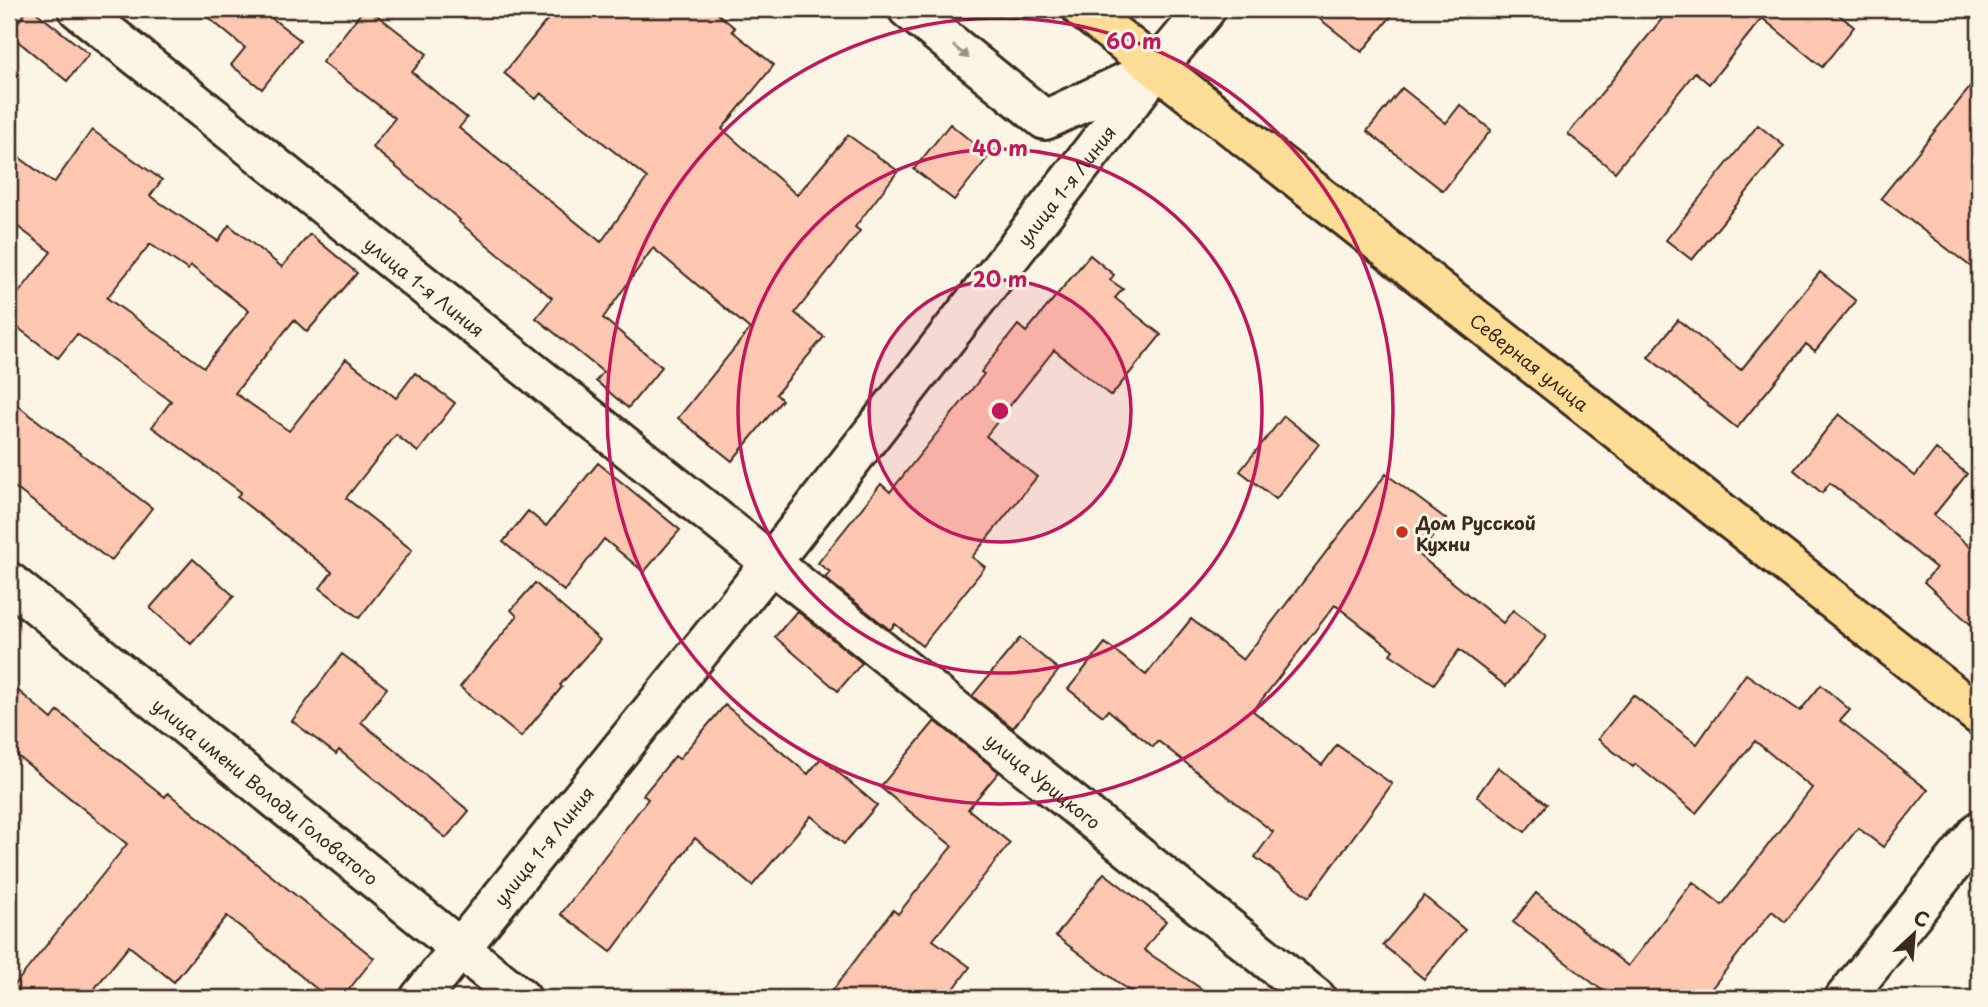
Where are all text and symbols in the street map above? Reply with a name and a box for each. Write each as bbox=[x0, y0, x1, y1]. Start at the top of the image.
text: 60 m bbox=[1106, 24, 1162, 56]
one-way arrow bbox=[952, 44, 970, 59]
street label: улица 1-я Линия bbox=[1010, 119, 1121, 251]
text: 40 m bbox=[972, 131, 1028, 163]
street label: улица 1-я Линия bbox=[359, 230, 491, 343]
text: 20 m bbox=[973, 262, 1027, 294]
street label: Северная улица bbox=[1465, 306, 1596, 417]
centre of rings bbox=[988, 399, 1012, 423]
place label: Дом Русской Кухни bbox=[1415, 509, 1536, 557]
marker: Дом Русской Кухни bbox=[1394, 524, 1410, 540]
street label: улица имени Володи Головатого bbox=[147, 691, 385, 891]
street label: улица Урицкого bbox=[980, 726, 1107, 835]
street label: улица 1-я Линия bbox=[486, 780, 600, 911]
north arrow bbox=[1880, 898, 1950, 968]
text: С bbox=[1909, 902, 1934, 934]

